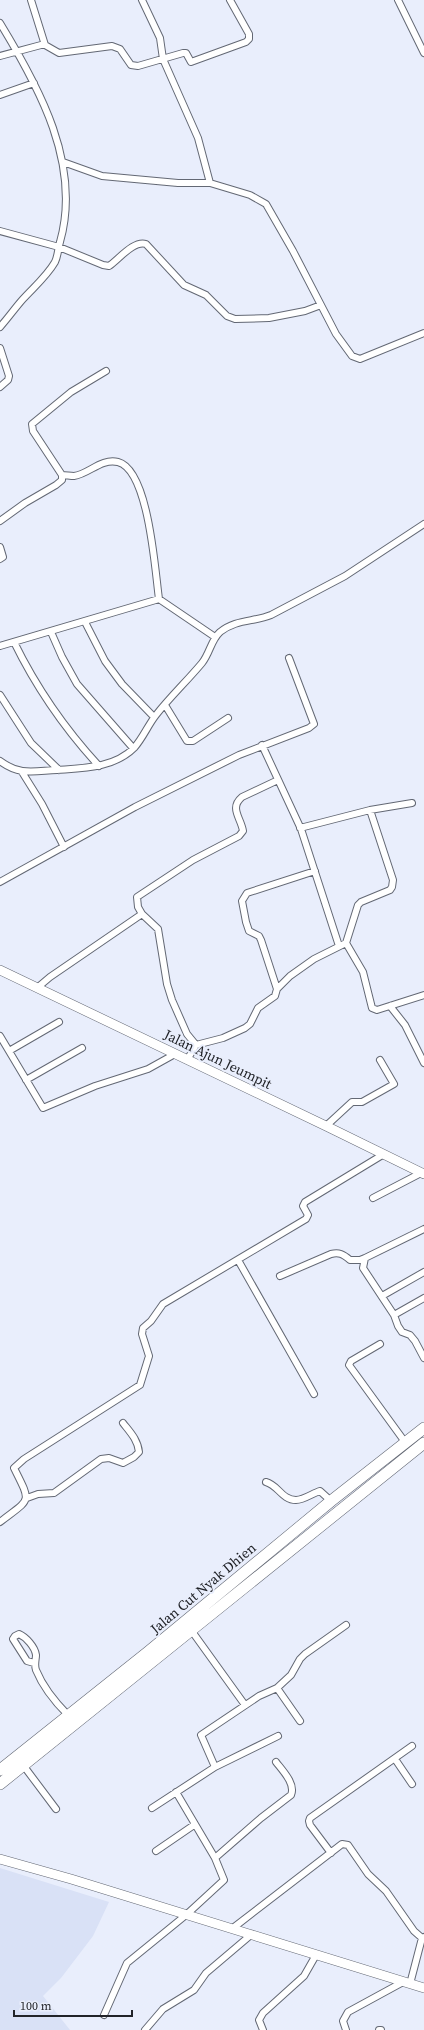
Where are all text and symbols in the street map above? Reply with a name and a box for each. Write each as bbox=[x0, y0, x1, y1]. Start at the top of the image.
street label: Jalan Ajun Jeumpit bbox=[160, 1024, 276, 1094]
street label: Jalan Cut Nyak Dhien bbox=[145, 1537, 261, 1639]
scale bar bbox=[14, 1992, 132, 2018]
text: 100 m bbox=[20, 1998, 52, 2014]

